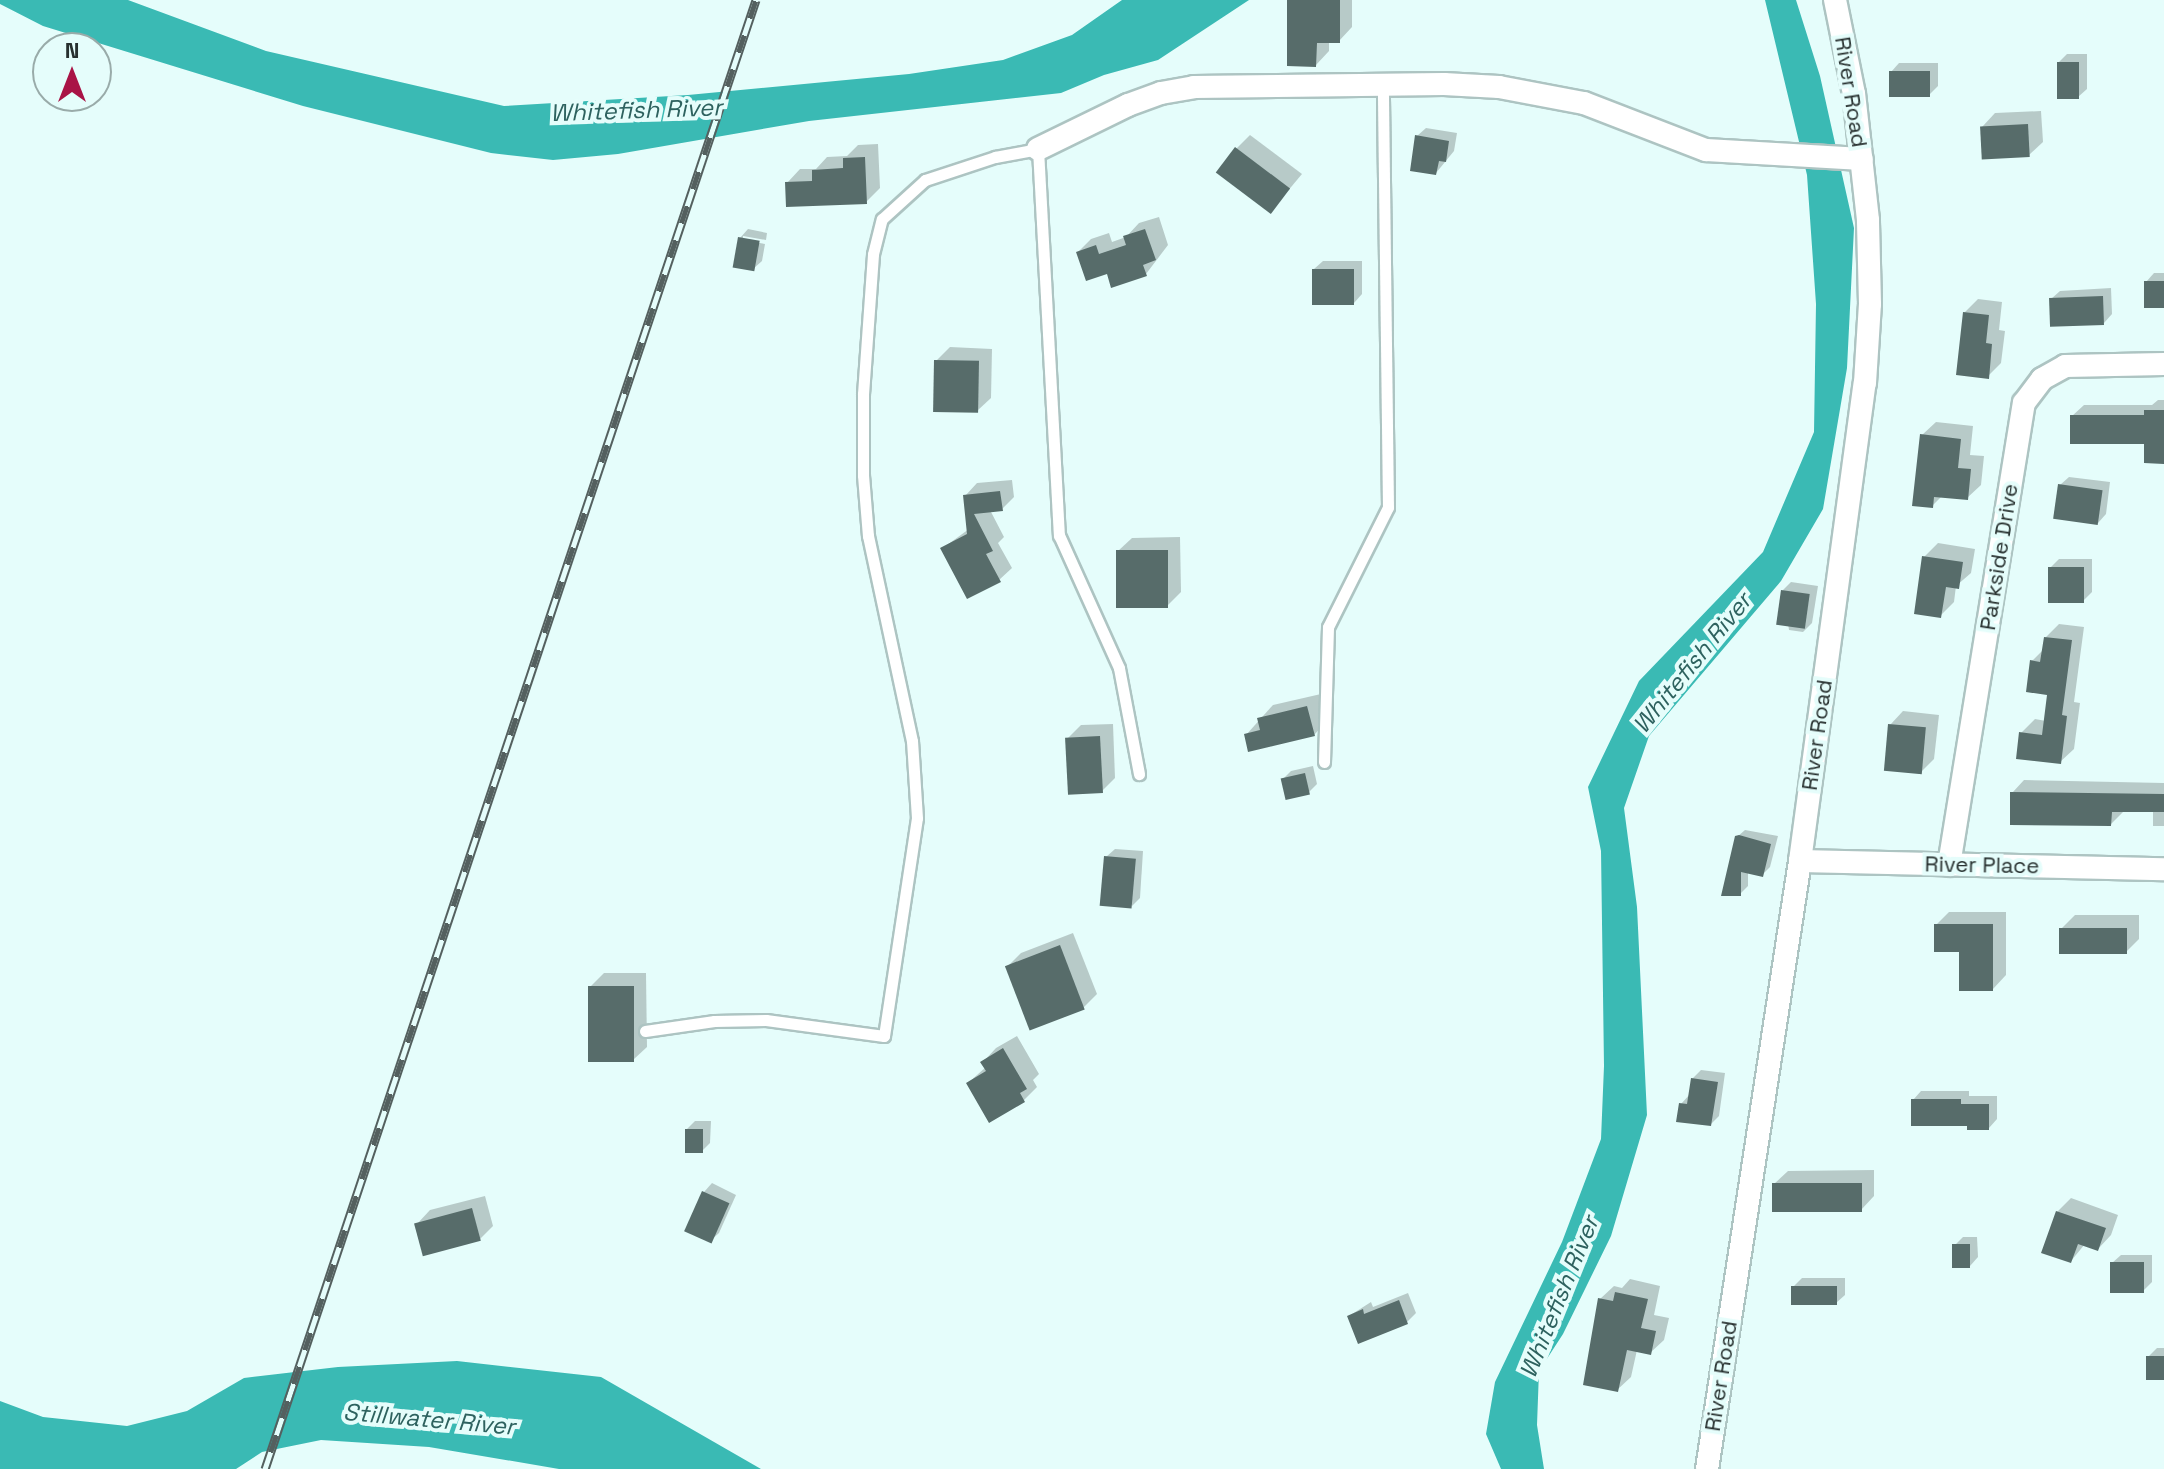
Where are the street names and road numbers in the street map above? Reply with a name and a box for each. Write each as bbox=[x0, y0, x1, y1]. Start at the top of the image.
street label: River Road bbox=[1829, 35, 1873, 149]
street label: Parkside Drive bbox=[1974, 482, 2024, 632]
street label: River Road bbox=[1796, 678, 1838, 792]
street label: River Place bbox=[1924, 851, 2040, 879]
street label: River Road bbox=[1699, 1319, 1743, 1433]

